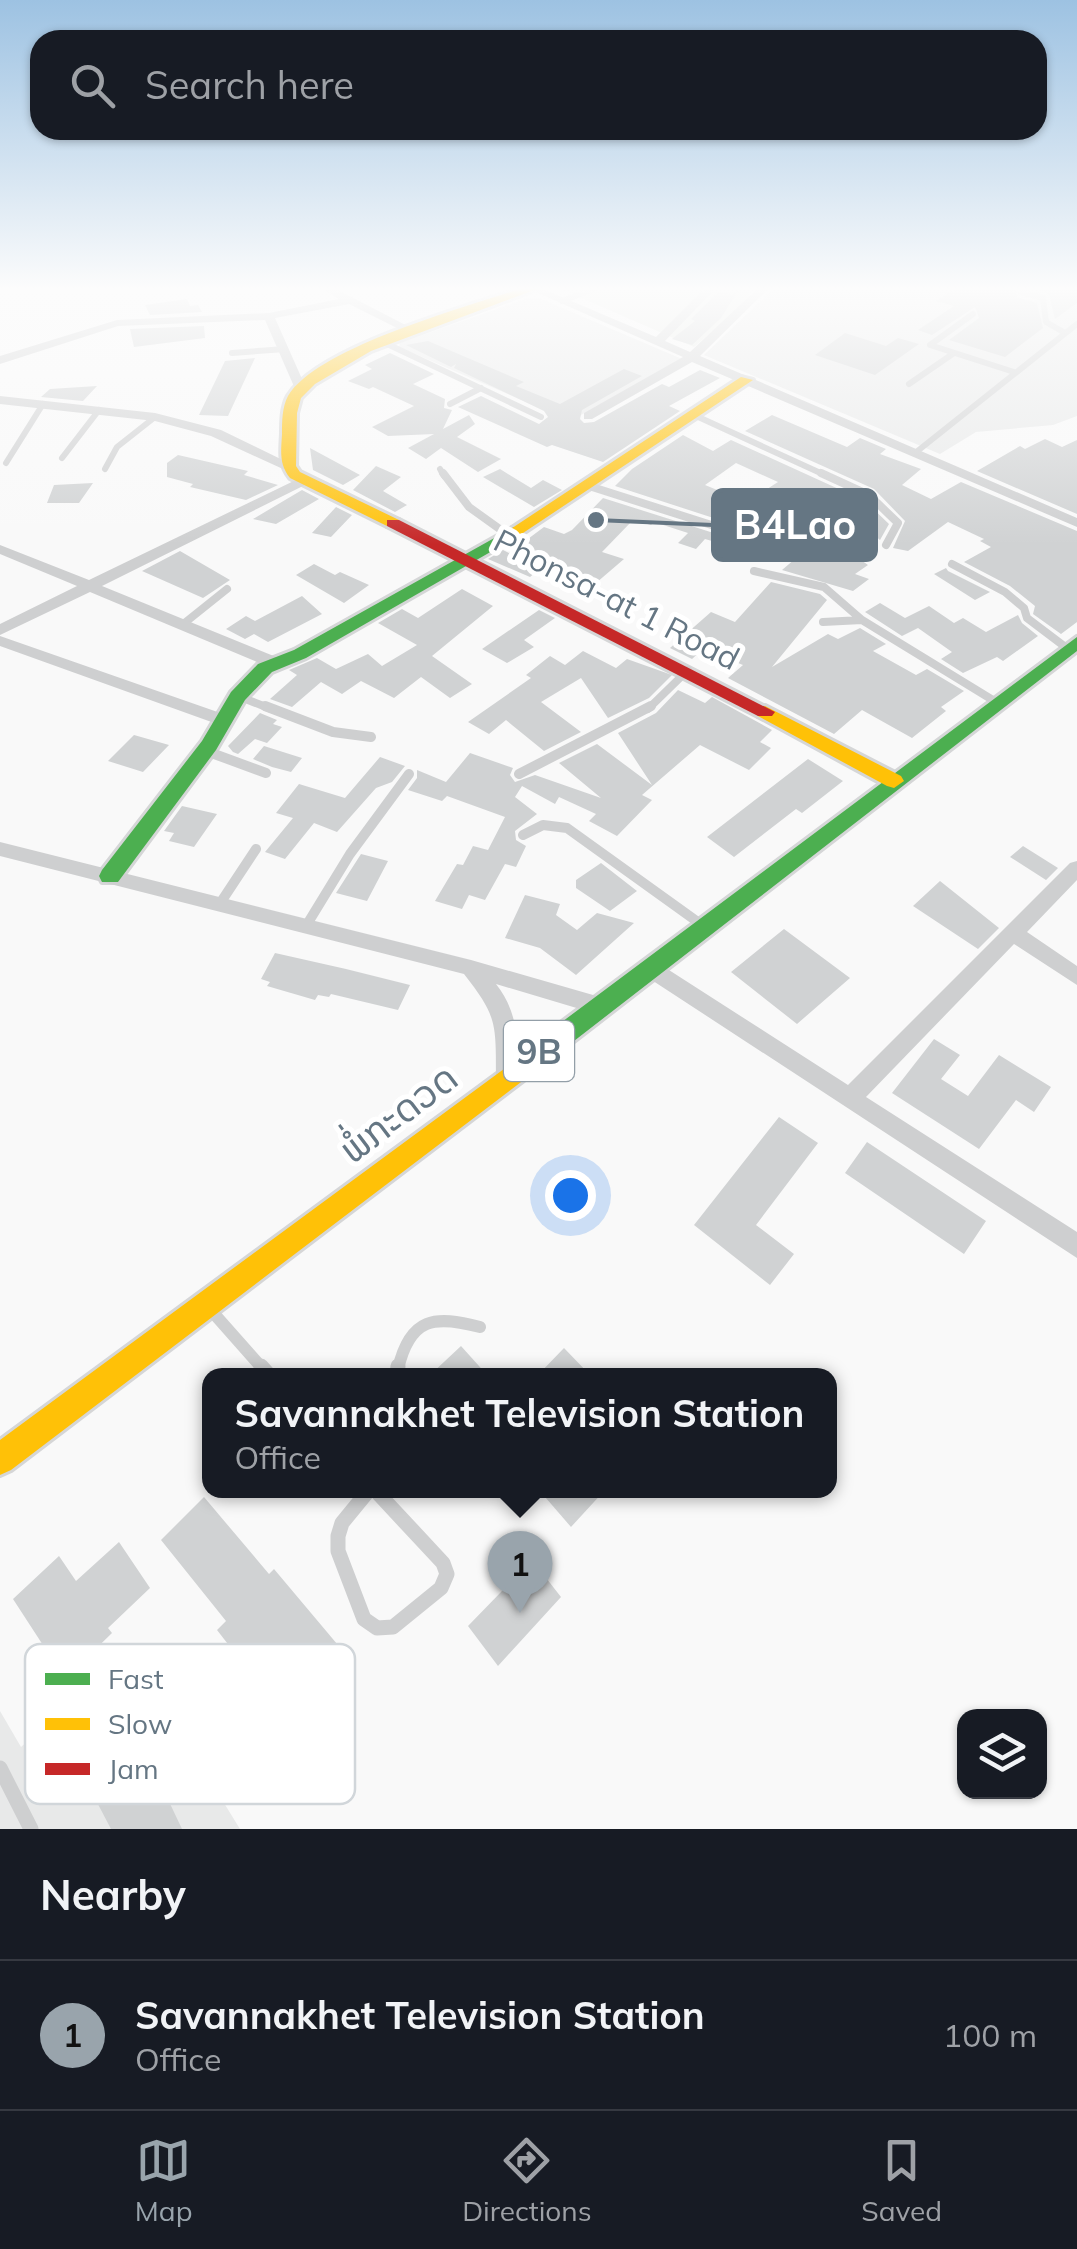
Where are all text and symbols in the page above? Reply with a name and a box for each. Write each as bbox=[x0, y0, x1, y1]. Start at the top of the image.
search box bbox=[30, 30, 1047, 140]
icon: search bbox=[65, 58, 120, 113]
text: Search here bbox=[145, 61, 354, 109]
callout: B4Lao bbox=[713, 490, 876, 560]
text: B4Lao bbox=[734, 499, 856, 549]
street label: Phonsa-at 1 Road bbox=[488, 520, 746, 678]
road number: 9B bbox=[504, 1021, 574, 1081]
street label: ພໍ່ກະດວດ bbox=[328, 1051, 467, 1173]
your location bbox=[545, 1170, 596, 1221]
popup bbox=[202, 1368, 837, 1498]
text: Savannakhet Television Station bbox=[235, 1389, 804, 1437]
text: Office bbox=[235, 1437, 321, 1477]
pin: 1 bbox=[488, 1530, 552, 1613]
legend bbox=[25, 1644, 355, 1804]
text: Fast bbox=[108, 1661, 164, 1696]
text: Slow bbox=[108, 1706, 172, 1741]
map controls bbox=[957, 1709, 1047, 1799]
button: layers bbox=[957, 1709, 1047, 1799]
text: Jam bbox=[108, 1751, 159, 1786]
text: Nearby bbox=[40, 1868, 186, 1921]
text: Savannakhet Television Station bbox=[135, 1991, 705, 2039]
text: 1 bbox=[63, 2015, 82, 2055]
text: 100 m bbox=[943, 2015, 1037, 2055]
text: Office bbox=[135, 2039, 221, 2079]
tab: Map bbox=[135, 2133, 192, 2228]
tab: Directions bbox=[462, 2133, 592, 2228]
tab: Saved bbox=[861, 2133, 942, 2228]

